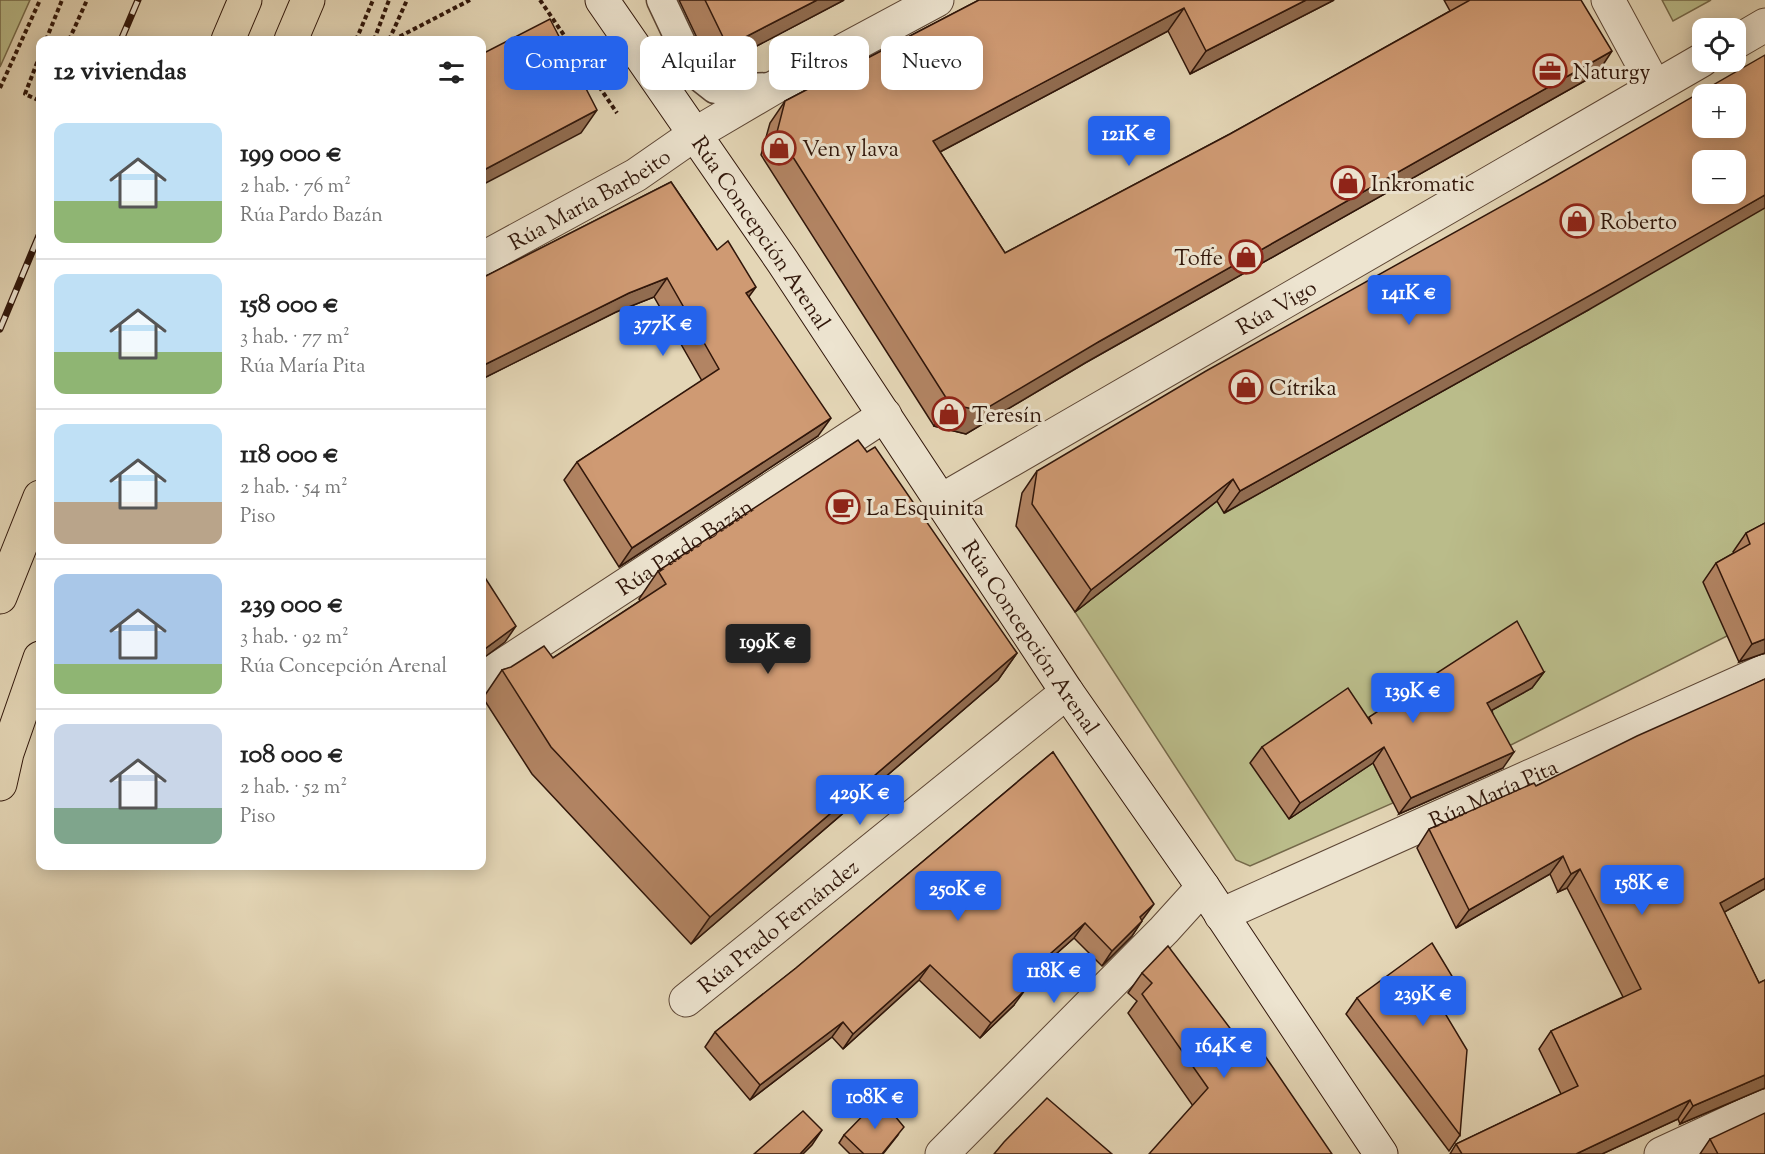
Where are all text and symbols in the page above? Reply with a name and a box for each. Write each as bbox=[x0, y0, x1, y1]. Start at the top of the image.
map controls bbox=[1692, 18, 1746, 204]
button: locate bbox=[1692, 18, 1746, 72]
chip: Comprar bbox=[504, 36, 628, 90]
chip: Alquilar bbox=[640, 36, 757, 90]
chip: Filtros bbox=[769, 36, 869, 90]
chip: Nuevo bbox=[881, 36, 983, 90]
office icon: Naturgy bbox=[1532, 53, 1568, 89]
text: 12 viviendas bbox=[54, 54, 186, 91]
icon: filters bbox=[435, 56, 468, 89]
place label: Naturgy bbox=[1573, 58, 1651, 90]
button: + bbox=[1692, 84, 1746, 138]
pin: 121K € bbox=[1080, 116, 1178, 167]
text: 121K € bbox=[1102, 121, 1156, 150]
shop icon: Ven y lava bbox=[761, 130, 797, 166]
street label: Rúa Concepción Arenal bbox=[682, 131, 837, 337]
place label: Ven y lava bbox=[802, 135, 899, 167]
text: 199 000 € bbox=[240, 136, 342, 173]
street label: Rúa María Barbeito bbox=[504, 142, 678, 260]
icon: home bbox=[102, 147, 174, 219]
button: − bbox=[1692, 150, 1746, 204]
shop icon: Inkromatic bbox=[1330, 165, 1366, 201]
place label: Inkromatic bbox=[1371, 170, 1475, 202]
text: 2 hab. · 76 m² bbox=[240, 173, 351, 202]
text: Rúa Pardo Bazán bbox=[240, 202, 383, 231]
shop icon: Roberto bbox=[1559, 203, 1595, 239]
place label: Roberto bbox=[1600, 208, 1677, 240]
shop icon: Toffe bbox=[1228, 239, 1264, 275]
place label: Toffe bbox=[1174, 244, 1223, 276]
street label: Rúa Vigo bbox=[1231, 273, 1324, 345]
pin: 141K € bbox=[1360, 275, 1458, 326]
text: 141K € bbox=[1382, 280, 1436, 309]
text: 158 000 € bbox=[240, 287, 339, 324]
icon: home bbox=[102, 298, 174, 370]
pin: 377K € bbox=[614, 306, 712, 357]
text: 377K € bbox=[633, 311, 693, 340]
text: 3 hab. · 77 m² bbox=[240, 324, 350, 353]
text: Rúa María Pita bbox=[240, 353, 365, 382]
shop icon: Cítrika bbox=[1228, 369, 1264, 405]
place label: Cítrika bbox=[1269, 374, 1337, 406]
shop icon: Teresín bbox=[931, 396, 967, 432]
place label: Teresín bbox=[972, 401, 1042, 433]
text: 118 000 € bbox=[240, 437, 339, 474]
icon: home bbox=[102, 448, 174, 520]
text: 2 hab. · 54 m² bbox=[240, 474, 348, 503]
cafe icon: La Esquinita bbox=[825, 489, 861, 525]
street label: Rúa Pardo Bazán bbox=[611, 492, 761, 605]
place label: La Esquinita bbox=[866, 494, 984, 526]
text: Piso bbox=[240, 503, 275, 532]
street label: Rúa Concepción Arenal bbox=[952, 535, 1105, 742]
text: 239 000 € bbox=[240, 587, 343, 624]
icon: home bbox=[102, 598, 174, 670]
text: 3 hab. · 92 m² bbox=[240, 624, 349, 653]
pin: 199K € bbox=[719, 624, 817, 675]
text: 199K € bbox=[739, 629, 797, 658]
text: Rúa Concepción Arenal bbox=[240, 653, 447, 682]
pin: 139K € bbox=[1364, 673, 1462, 724]
text: 139K € bbox=[1385, 678, 1441, 707]
text: 108 000 € bbox=[240, 737, 344, 774]
icon: home bbox=[102, 748, 174, 820]
street label: Rúa María Pita bbox=[1425, 753, 1564, 839]
text: 2 hab. · 52 m² bbox=[240, 774, 347, 803]
pin: 429K € bbox=[811, 775, 909, 826]
text: 429K € bbox=[830, 780, 890, 809]
text: Piso bbox=[240, 803, 275, 832]
street label: Rúa Prado Fernández bbox=[692, 853, 867, 1003]
pin: 158K € bbox=[1593, 865, 1691, 916]
text: 158K € bbox=[1615, 870, 1669, 899]
pin: 250K € bbox=[909, 871, 1007, 922]
text: 250K € bbox=[929, 876, 987, 905]
pin: 118K € bbox=[1005, 953, 1103, 1004]
text: 118K € bbox=[1027, 958, 1081, 987]
pin: 239K € bbox=[1374, 976, 1472, 1027]
text: 239K € bbox=[1394, 981, 1452, 1010]
pin: 164K € bbox=[1175, 1028, 1273, 1079]
text: 164K € bbox=[1195, 1033, 1253, 1062]
pin: 108K € bbox=[826, 1079, 924, 1130]
text: 108K € bbox=[846, 1084, 904, 1113]

